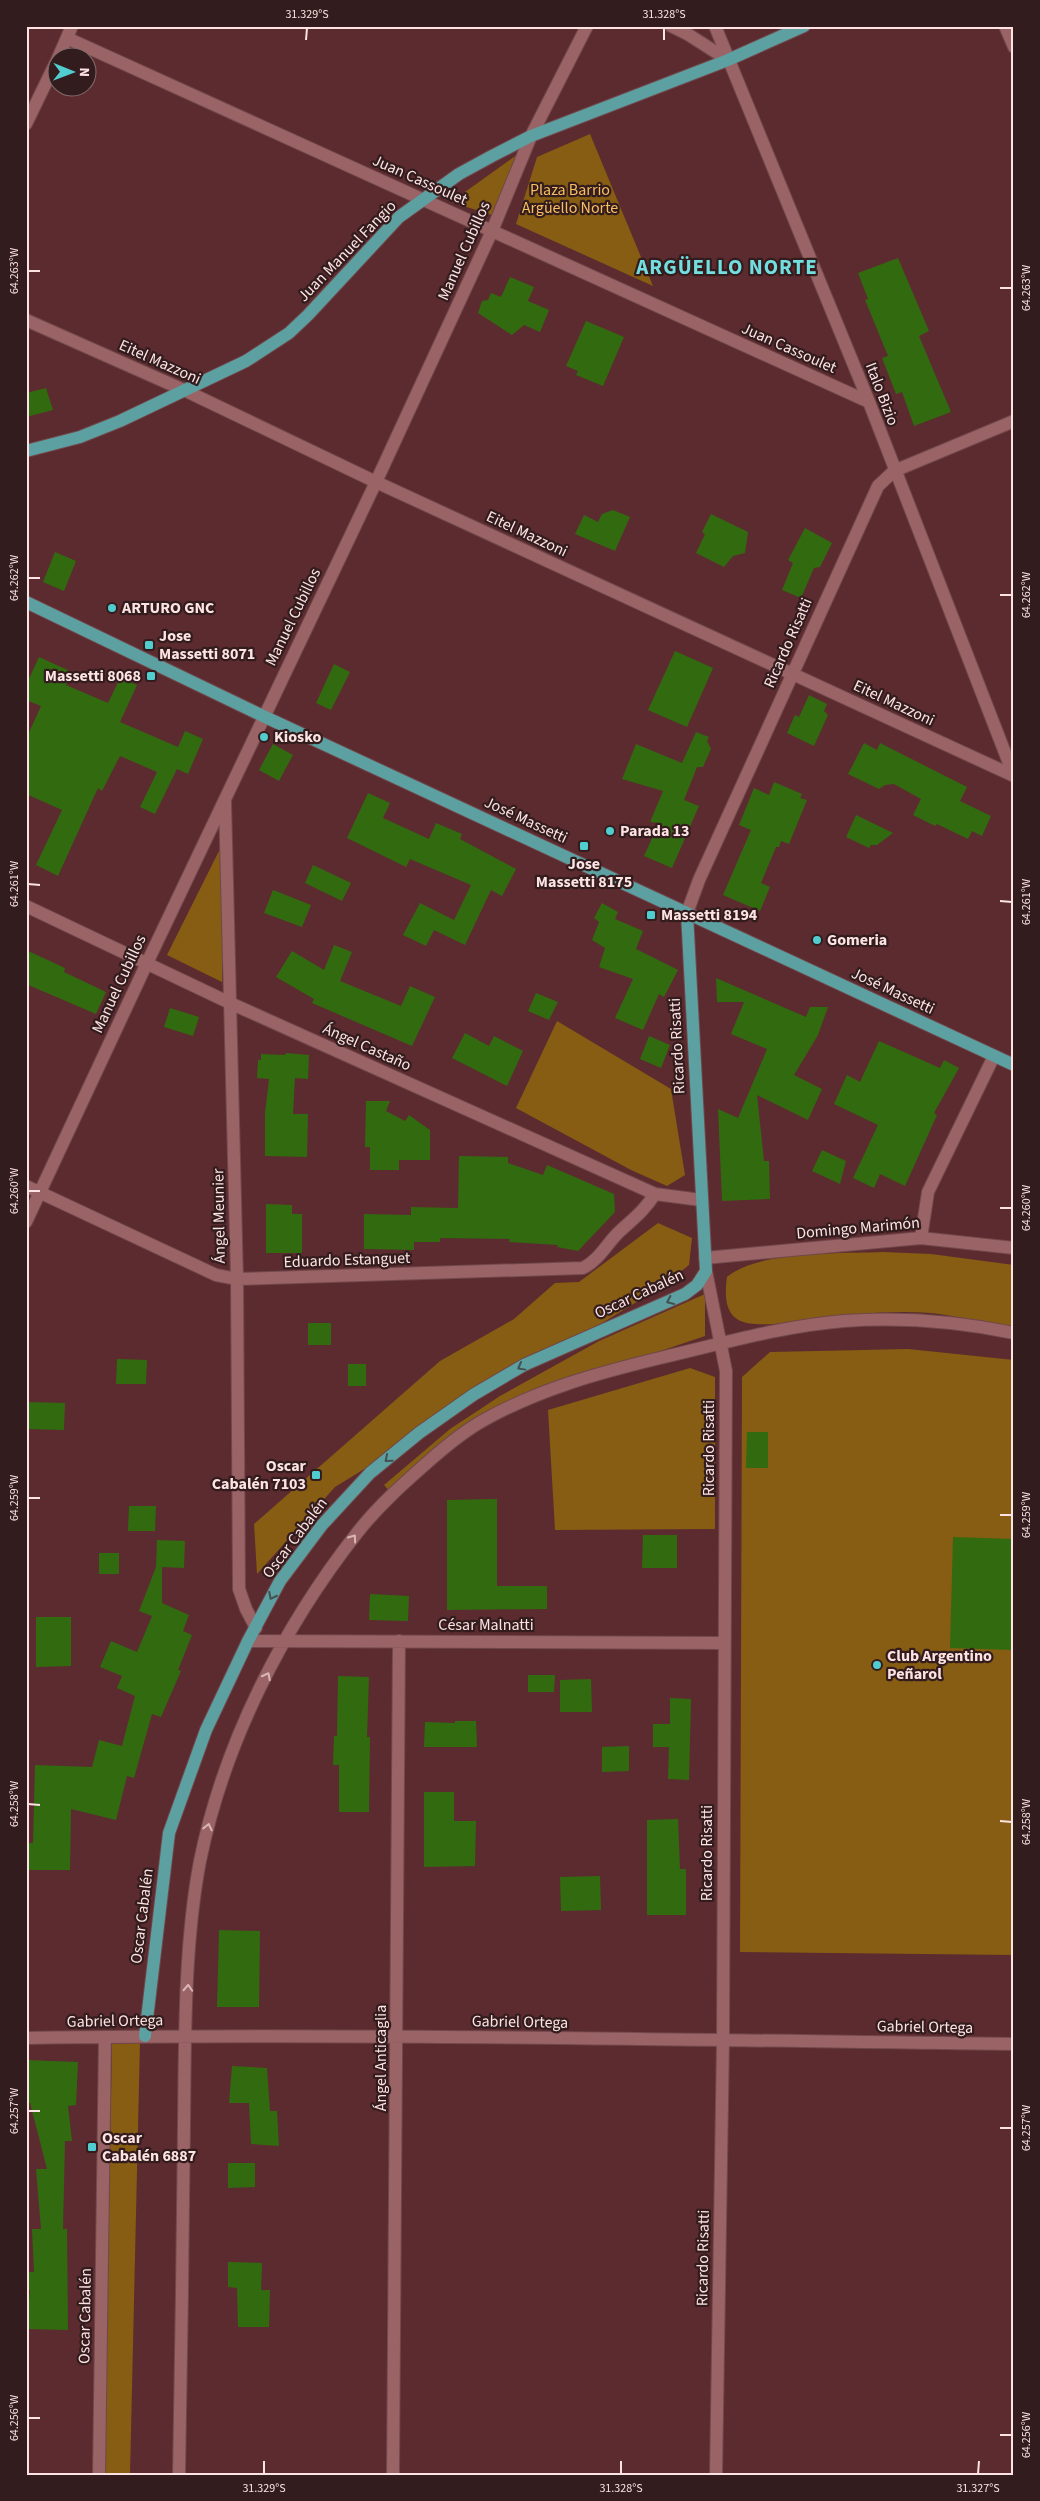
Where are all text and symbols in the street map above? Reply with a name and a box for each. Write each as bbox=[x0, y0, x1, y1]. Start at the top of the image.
text: 31.329°S bbox=[285, 6, 329, 23]
text: 31.328°S bbox=[642, 6, 686, 23]
north arrow bbox=[48, 48, 98, 98]
text: N bbox=[74, 67, 94, 77]
street label: Juan Cassoulet bbox=[369, 149, 471, 211]
park label: Plaza Barrio Argüello Norte bbox=[522, 179, 618, 219]
street label: Juan Manuel Fangio bbox=[293, 195, 401, 307]
street label: Manuel Cubillos bbox=[432, 198, 496, 304]
text: 64.263°W bbox=[6, 247, 23, 294]
district label: ARGÜELLO NORTE bbox=[635, 252, 818, 282]
text: 64.263°W bbox=[1018, 264, 1035, 311]
street label: Juan Cassoulet bbox=[738, 317, 840, 379]
street label: Eitel Mazzoni bbox=[116, 334, 204, 390]
street label: Italo Bizio bbox=[860, 359, 904, 429]
street label: Eitel Mazzoni bbox=[483, 506, 571, 562]
text: 64.262°W bbox=[6, 554, 23, 601]
street label: Manuel Cubillos bbox=[260, 564, 326, 670]
text: 64.262°W bbox=[1018, 571, 1035, 618]
street label: Ricardo Risatti bbox=[758, 594, 818, 692]
place label: ARTURO GNC bbox=[121, 597, 214, 619]
marker: ARTURO GNC bbox=[106, 602, 118, 614]
place label: Jose Massetti 8071 bbox=[159, 625, 255, 665]
marker: Jose Massetti 8071 bbox=[143, 639, 155, 651]
place label: Massetti 8068 bbox=[45, 665, 141, 687]
marker: Massetti 8068 bbox=[145, 670, 157, 682]
street label: Eitel Mazzoni bbox=[850, 675, 938, 731]
place label: Kiosko bbox=[274, 726, 321, 748]
marker: Kiosko bbox=[258, 731, 270, 743]
street label: José Massetti bbox=[481, 791, 571, 849]
place label: Parada 13 bbox=[620, 820, 689, 842]
marker: Parada 13 bbox=[604, 825, 616, 837]
marker: Jose Massetti 8175 bbox=[578, 840, 590, 852]
place label: Jose Massetti 8175 bbox=[536, 853, 632, 893]
text: 64.261°W bbox=[6, 860, 23, 907]
text: 64.261°W bbox=[1018, 878, 1035, 925]
place label: Massetti 8194 bbox=[661, 904, 758, 926]
marker: Massetti 8194 bbox=[645, 909, 657, 921]
place label: Gomeria bbox=[827, 929, 887, 951]
street label: Manuel Cubillos bbox=[87, 931, 152, 1037]
marker: Gomeria bbox=[811, 934, 823, 946]
street label: José Massetti bbox=[848, 962, 938, 1020]
street label: Ricardo Risatti bbox=[663, 997, 691, 1095]
street label: Ángel Castaño bbox=[319, 1018, 415, 1076]
text: 64.260°W bbox=[6, 1167, 23, 1214]
street label: Ángel Meunier bbox=[207, 1168, 231, 1264]
text: 64.260°W bbox=[1018, 1184, 1035, 1231]
street label: Domingo Marimón bbox=[795, 1212, 921, 1244]
street label: Eduardo Estanguet bbox=[283, 1247, 411, 1273]
street label: Oscar Cabalén bbox=[591, 1264, 687, 1324]
one-way arrow bbox=[666, 1295, 675, 1305]
one-way arrow bbox=[518, 1361, 527, 1371]
street label: Ricardo Risatti bbox=[698, 1400, 720, 1496]
one-way arrow bbox=[384, 1453, 393, 1462]
place label: Oscar Cabalén 7103 bbox=[212, 1455, 307, 1495]
marker: Oscar Cabalén 7103 bbox=[310, 1469, 322, 1481]
text: 64.259°W bbox=[6, 1474, 23, 1521]
text: 64.259°W bbox=[1018, 1491, 1035, 1538]
street label: Oscar Cabalén bbox=[257, 1493, 333, 1583]
one-way arrow bbox=[347, 1534, 356, 1544]
one-way arrow bbox=[268, 1591, 278, 1600]
street label: César Malnatti bbox=[438, 1614, 534, 1636]
place label: Club Argentino Peñarol bbox=[887, 1645, 992, 1685]
marker: Club Argentino Peñarol bbox=[871, 1659, 883, 1671]
one-way arrow bbox=[261, 1672, 271, 1681]
text: 64.258°W bbox=[6, 1780, 23, 1827]
text: 64.258°W bbox=[1018, 1798, 1035, 1845]
street label: Ricardo Risatti bbox=[696, 1805, 718, 1901]
one-way arrow bbox=[202, 1822, 213, 1831]
street label: Oscar Cabalén bbox=[125, 1867, 159, 1965]
one-way arrow bbox=[183, 1983, 194, 1991]
street label: Ángel Anticaglia bbox=[370, 2005, 392, 2111]
street label: Gabriel Ortega bbox=[67, 2009, 163, 2033]
street label: Gabriel Ortega bbox=[472, 2010, 568, 2034]
street label: Gabriel Ortega bbox=[877, 2015, 973, 2039]
text: 64.257°W bbox=[6, 2087, 23, 2134]
text: 64.257°W bbox=[1018, 2104, 1035, 2151]
place label: Oscar Cabalén 6887 bbox=[102, 2127, 196, 2167]
marker: Oscar Cabalén 6887 bbox=[86, 2141, 98, 2153]
street label: Ricardo Risatti bbox=[691, 2210, 715, 2306]
street label: Oscar Cabalén bbox=[73, 2268, 97, 2364]
text: 64.256°W bbox=[6, 2394, 23, 2441]
text: 64.256°W bbox=[1018, 2411, 1035, 2458]
text: 31.329°S bbox=[242, 2480, 286, 2497]
text: 31.328°S bbox=[599, 2480, 643, 2497]
text: 31.327°S bbox=[956, 2480, 1000, 2497]

